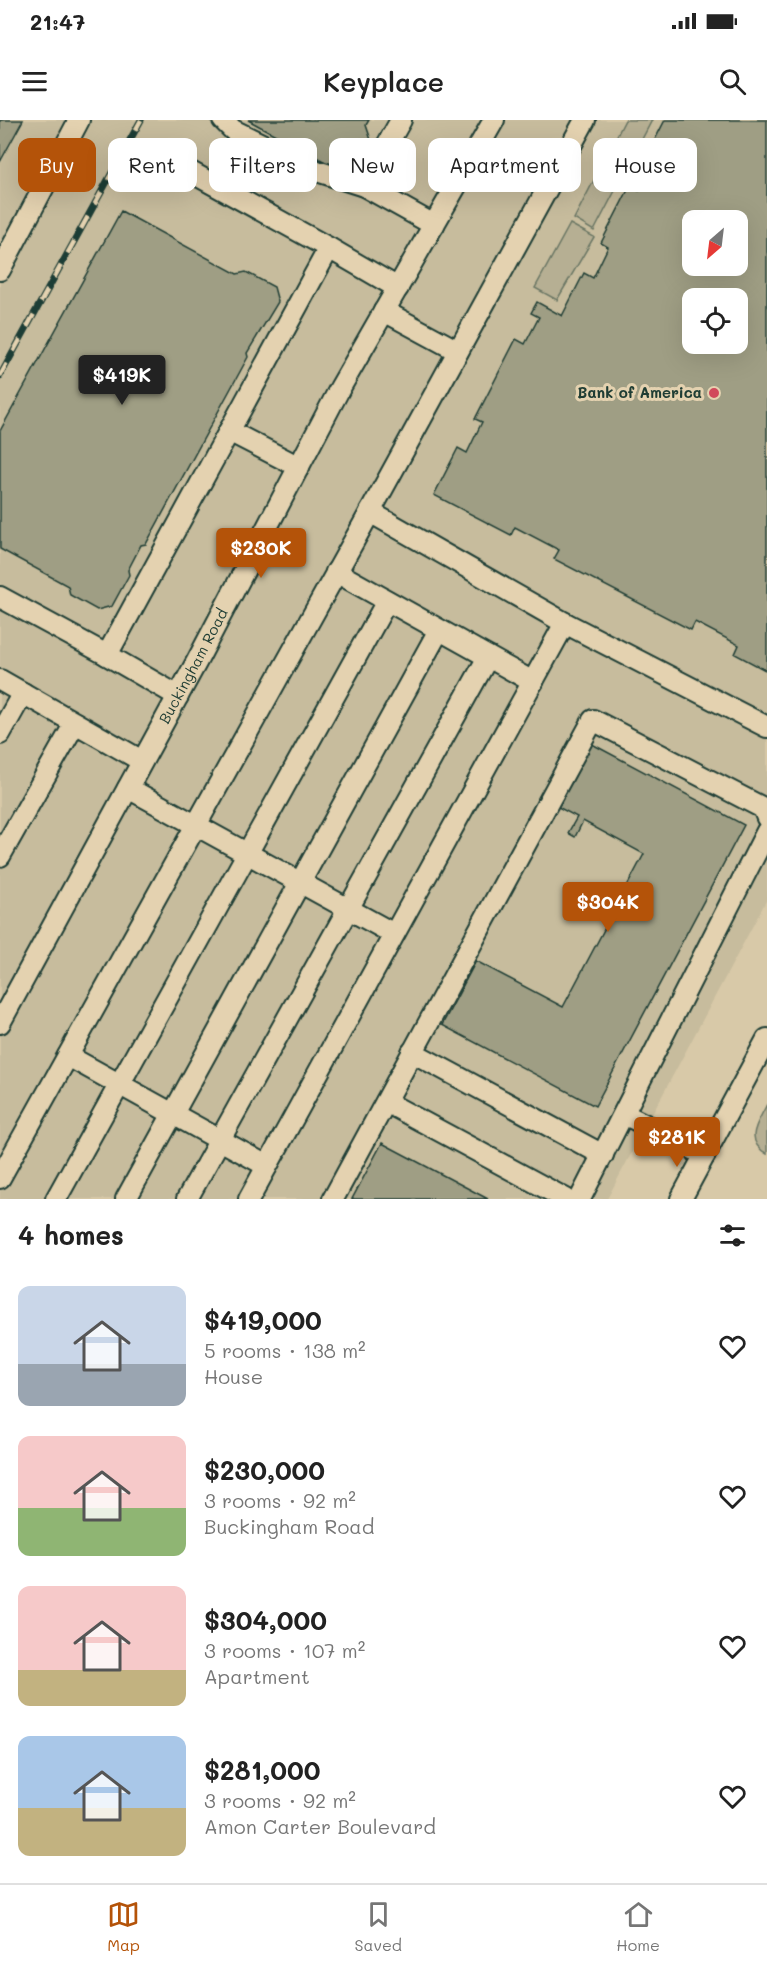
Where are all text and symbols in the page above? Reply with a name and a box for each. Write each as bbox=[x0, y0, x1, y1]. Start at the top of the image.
text: 21:47 bbox=[30, 7, 85, 36]
text: Keyplace bbox=[323, 64, 444, 99]
icon: menu bbox=[18, 65, 51, 98]
icon: search bbox=[716, 65, 749, 98]
chip: Buy bbox=[18, 138, 96, 192]
chip: Rent bbox=[108, 138, 197, 192]
chip: Filters bbox=[209, 138, 317, 192]
chip: New bbox=[329, 138, 416, 192]
chip: Apartment bbox=[428, 138, 581, 192]
chip: House bbox=[593, 138, 697, 192]
north arrow bbox=[682, 210, 748, 276]
map controls bbox=[682, 210, 748, 354]
button: locate bbox=[682, 288, 748, 354]
pin: $419K bbox=[80, 355, 164, 406]
text: $419K bbox=[92, 361, 152, 387]
place label: Bank of America bbox=[577, 382, 702, 402]
marker: Bank of America bbox=[707, 386, 721, 400]
pin: $230K bbox=[219, 528, 303, 579]
text: $230K bbox=[230, 534, 292, 560]
street label: Buckingham Road bbox=[154, 605, 232, 727]
pin: $304K bbox=[566, 882, 650, 933]
text: $304K bbox=[576, 888, 640, 914]
pin: $281K bbox=[635, 1117, 719, 1168]
text: $281K bbox=[648, 1123, 706, 1149]
text: 4 homes bbox=[18, 1218, 124, 1252]
icon: filters bbox=[716, 1219, 749, 1252]
text: $419,000 bbox=[204, 1303, 322, 1337]
icon: home bbox=[66, 1310, 138, 1382]
icon: heart bbox=[716, 1330, 749, 1363]
text: 5 rooms · 138 m² bbox=[204, 1337, 366, 1363]
text: House bbox=[204, 1363, 263, 1389]
text: $230,000 bbox=[204, 1453, 325, 1487]
icon: home bbox=[66, 1460, 138, 1532]
icon: heart bbox=[716, 1480, 749, 1513]
text: 3 rooms · 92 m² bbox=[204, 1487, 356, 1513]
text: Buckingham Road bbox=[204, 1513, 374, 1539]
text: $304,000 bbox=[204, 1603, 327, 1637]
icon: home bbox=[66, 1610, 138, 1682]
icon: heart bbox=[716, 1630, 749, 1663]
text: 3 rooms · 107 m² bbox=[204, 1637, 365, 1663]
text: Apartment bbox=[204, 1663, 310, 1689]
text: $281,000 bbox=[204, 1753, 320, 1787]
icon: home bbox=[66, 1760, 138, 1832]
icon: heart bbox=[716, 1780, 749, 1813]
text: 3 rooms · 92 m² bbox=[204, 1787, 356, 1813]
text: Amon Carter Boulevard bbox=[204, 1813, 436, 1839]
tab: Map bbox=[107, 1898, 140, 1955]
tab: Saved bbox=[354, 1898, 402, 1955]
tab: Home bbox=[616, 1898, 660, 1955]

